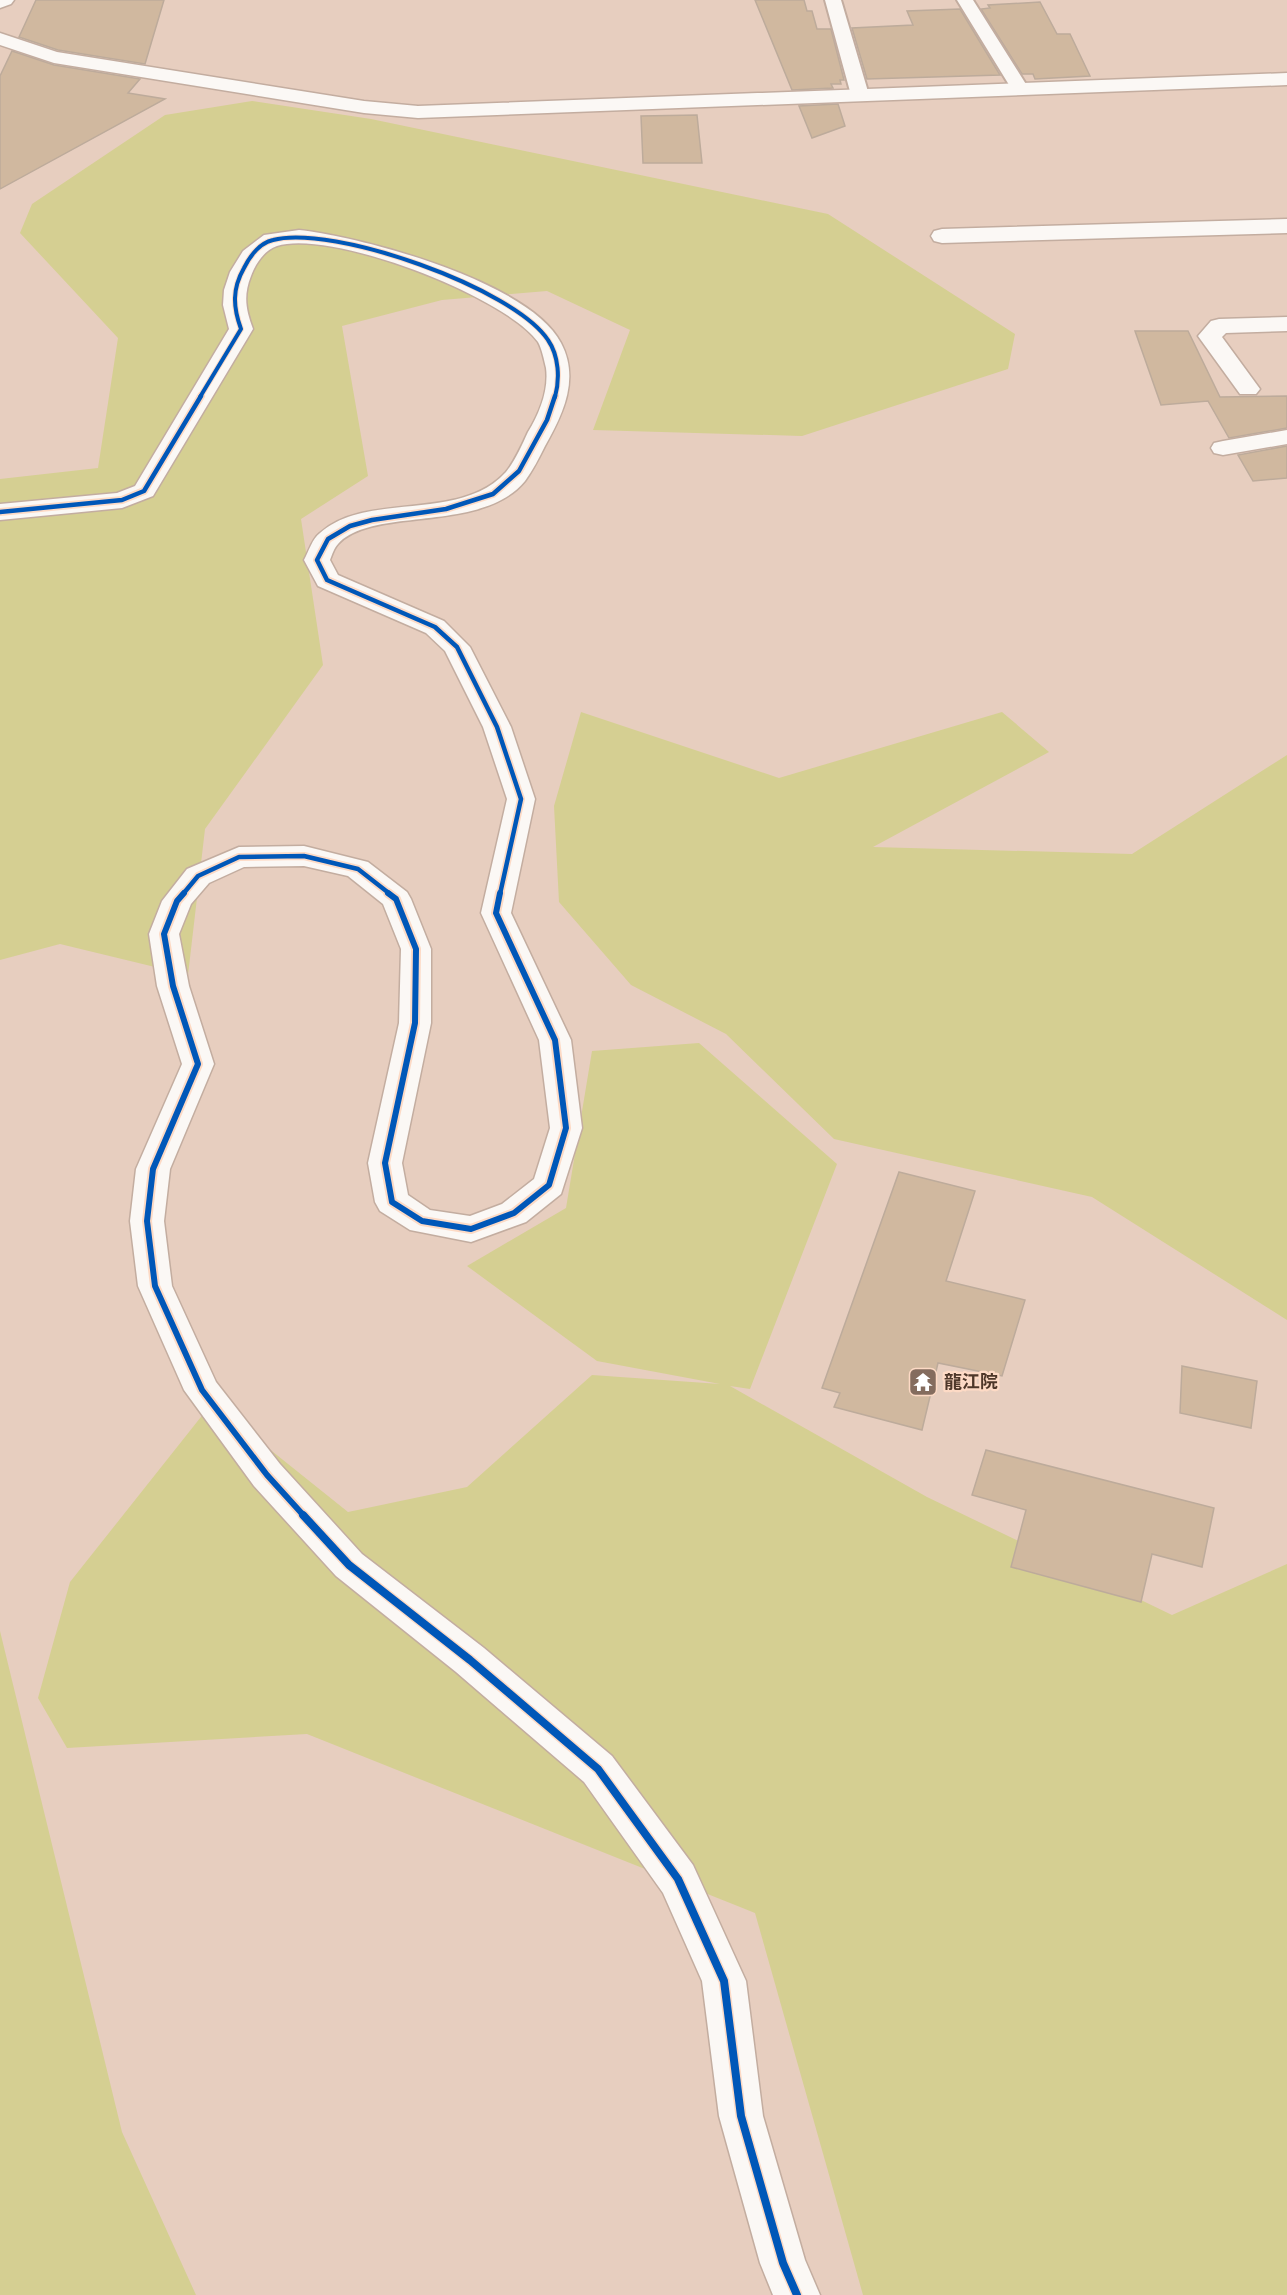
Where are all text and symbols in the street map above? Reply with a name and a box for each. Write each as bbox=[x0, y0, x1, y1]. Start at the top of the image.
temple icon: 龍江院 bbox=[907, 1366, 939, 1398]
place label: 龍江院 bbox=[944, 1370, 998, 1394]

